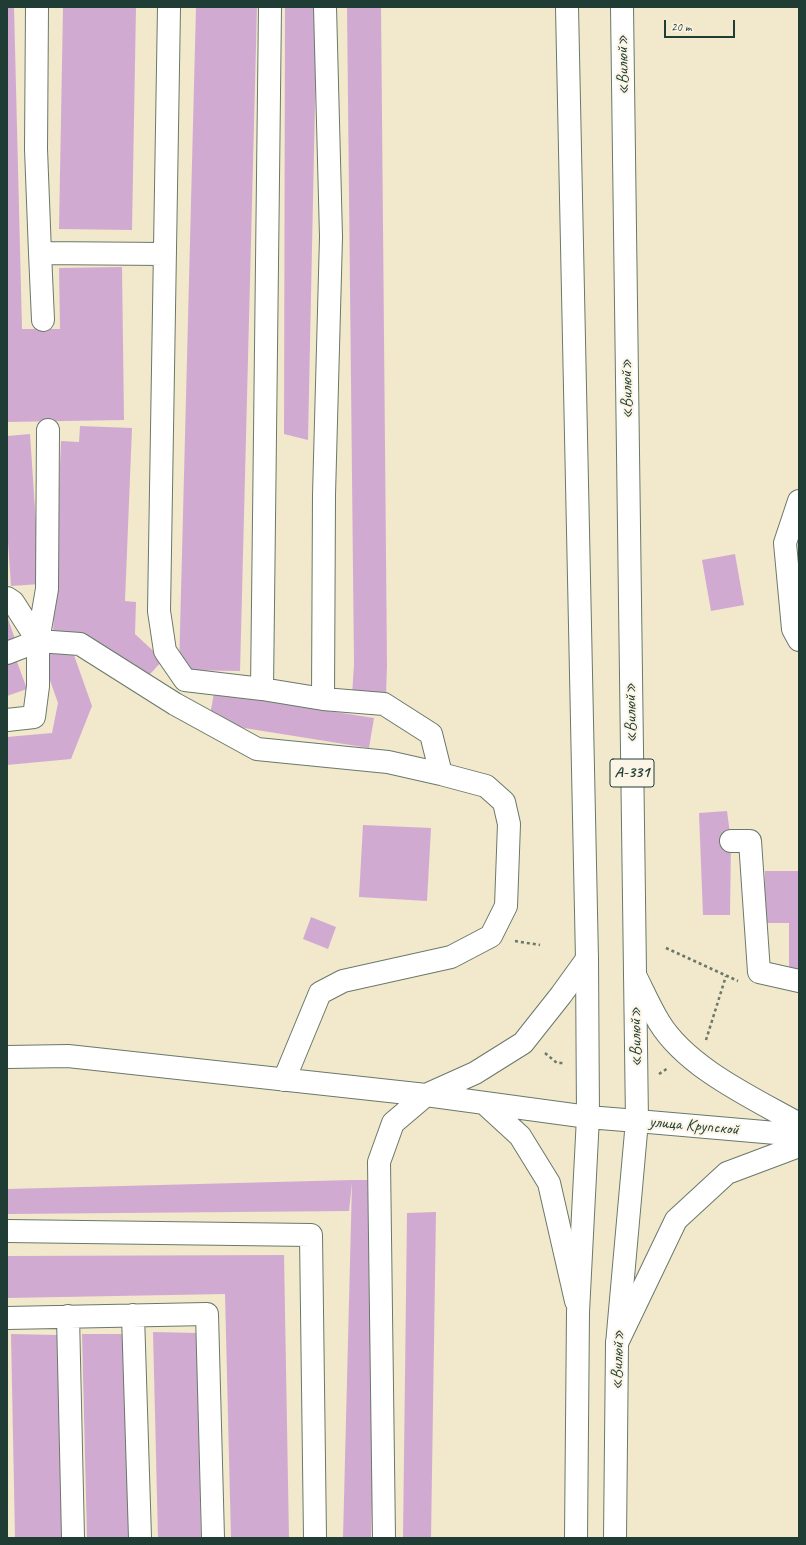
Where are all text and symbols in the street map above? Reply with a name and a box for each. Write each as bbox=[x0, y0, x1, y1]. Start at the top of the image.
scale bar bbox=[666, 12, 737, 38]
text: 20 m bbox=[671, 19, 691, 35]
street label: «Вилюй» bbox=[612, 35, 634, 95]
street label: «Вилюй» bbox=[616, 359, 638, 419]
street label: «Вилюй» bbox=[620, 683, 642, 743]
road number: А-331 bbox=[610, 759, 654, 787]
street label: «Вилюй» bbox=[625, 1007, 647, 1067]
street label: улица Крупской bbox=[648, 1112, 740, 1140]
street label: «Вилюй» bbox=[607, 1330, 629, 1390]

